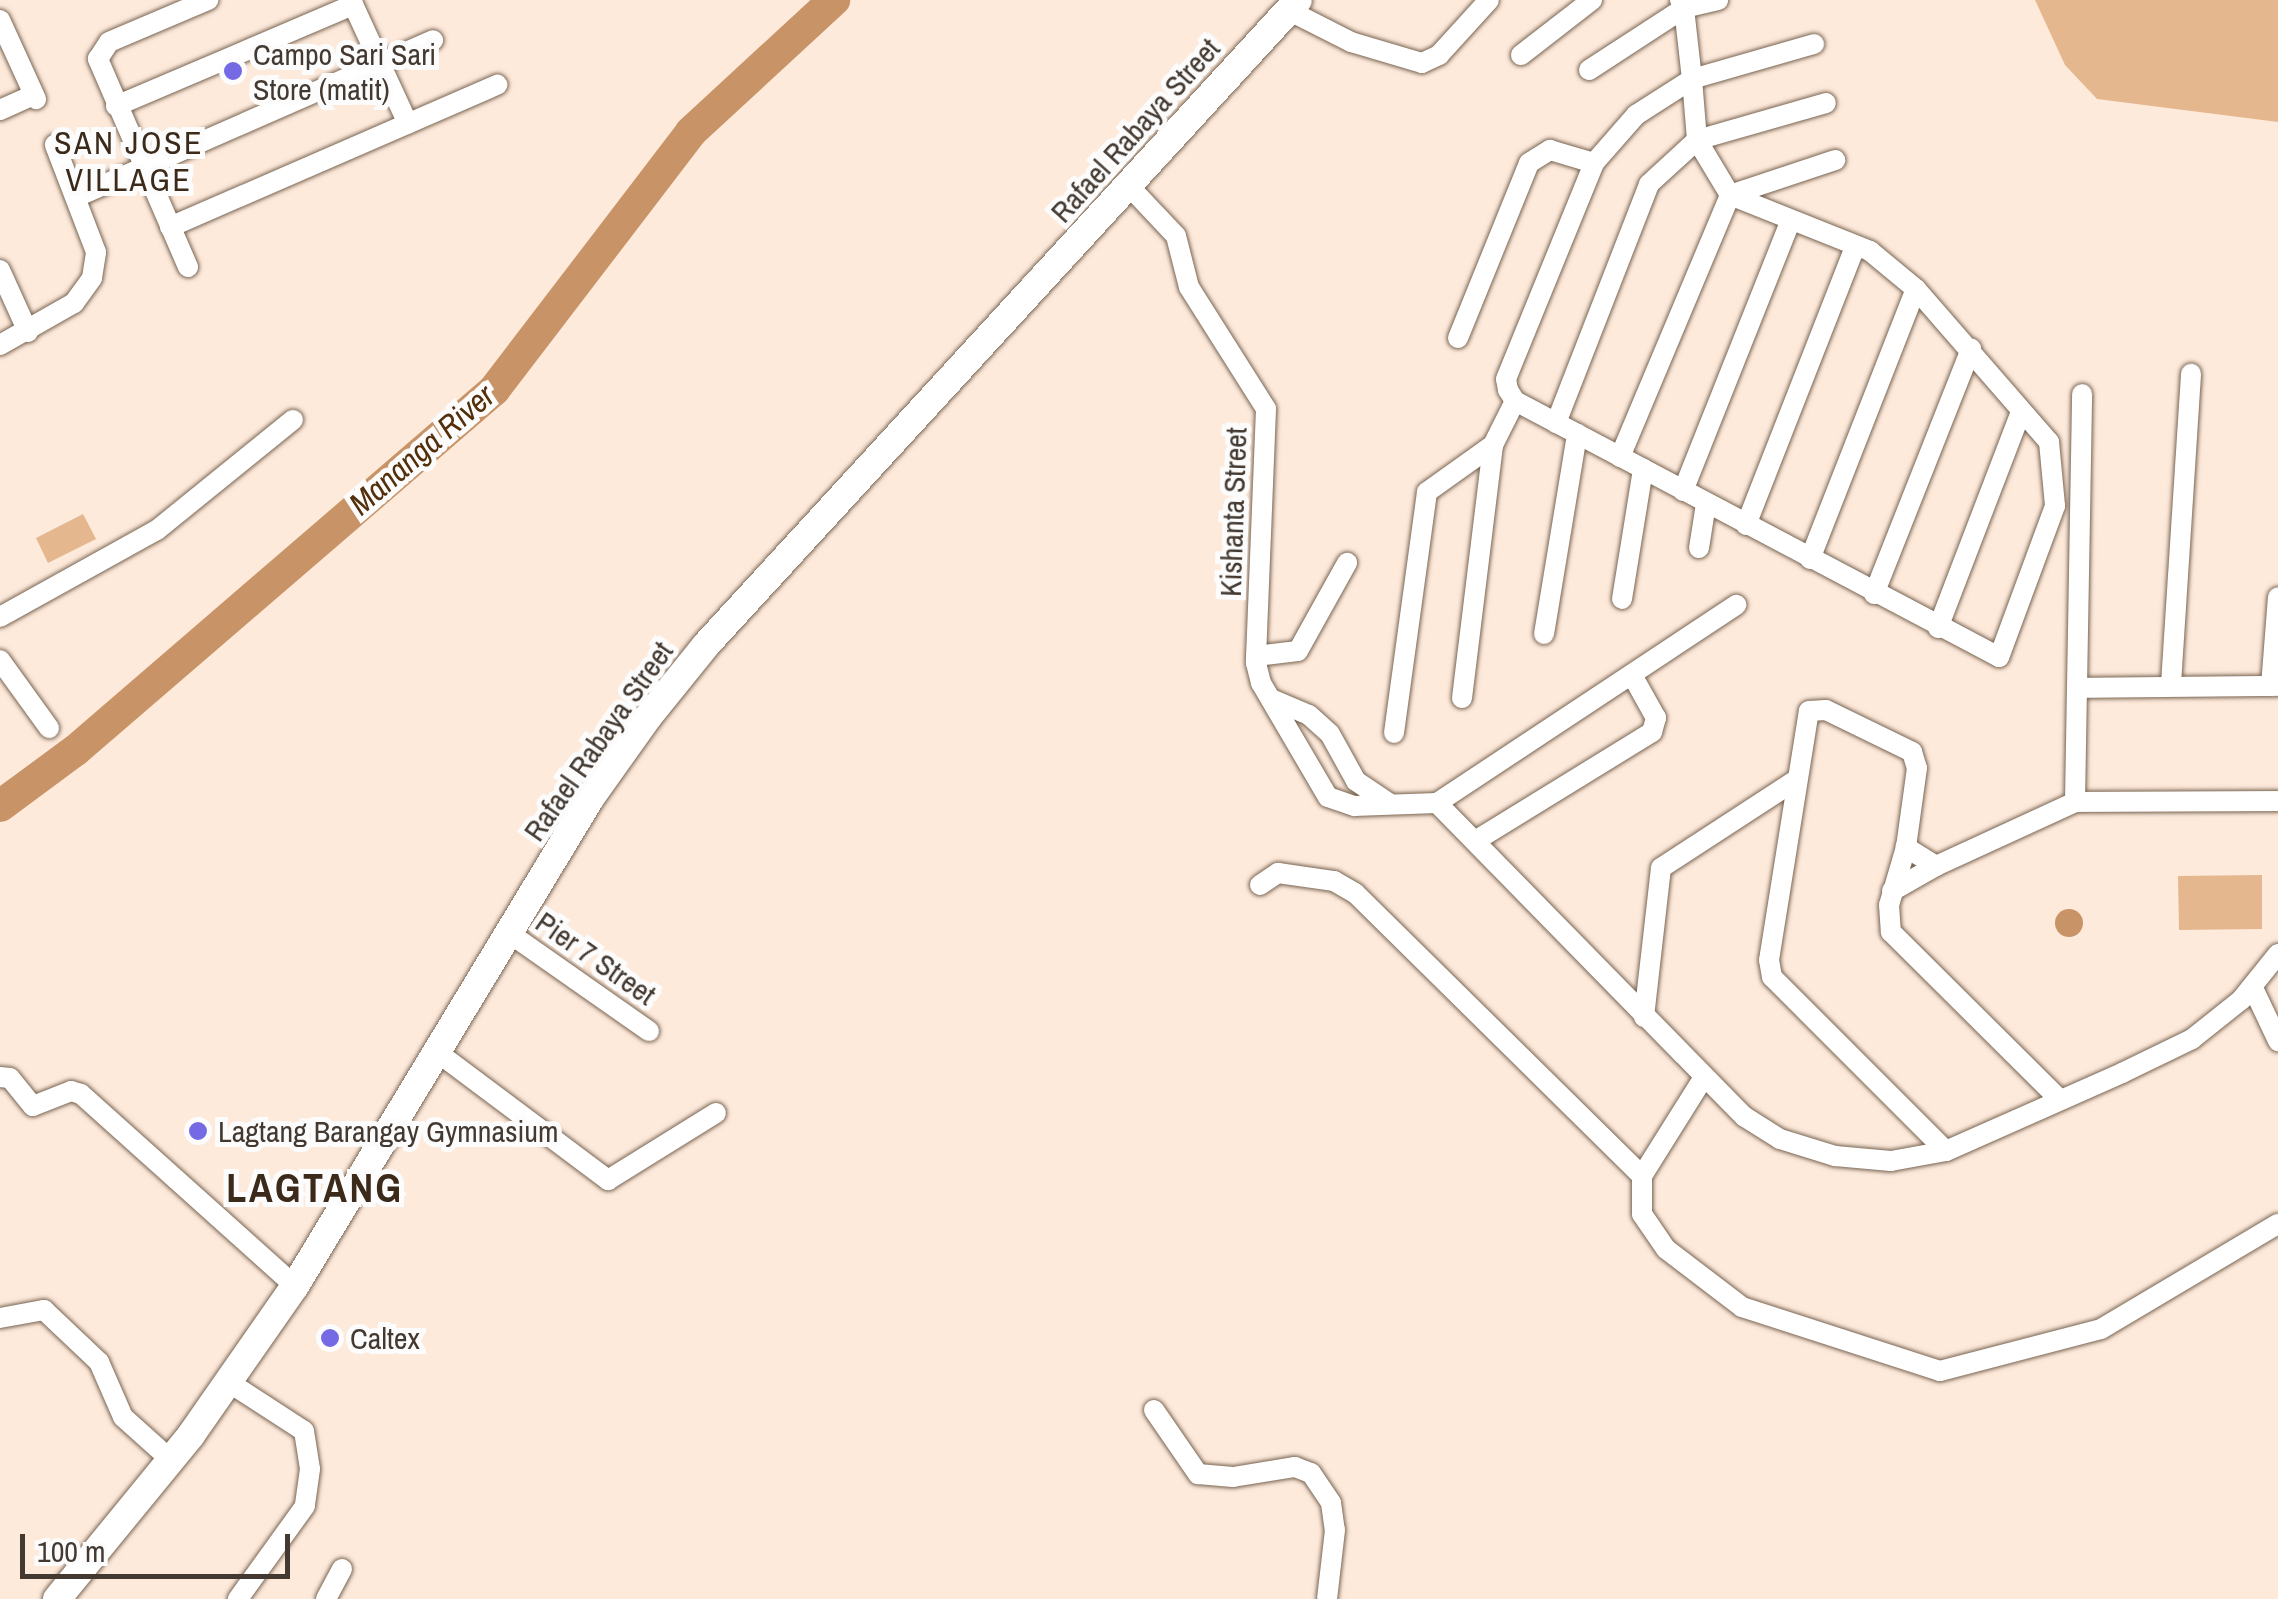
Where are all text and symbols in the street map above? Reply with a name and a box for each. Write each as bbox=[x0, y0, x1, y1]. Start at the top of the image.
street label: Rafael Rabaya Street bbox=[1043, 31, 1227, 229]
place label: Campo Sari Sari Store (matit) bbox=[253, 36, 436, 106]
marker: Campo Sari Sari Store (matit) bbox=[222, 60, 244, 82]
district label: SAN JOSE VILLAGE bbox=[54, 125, 204, 200]
water label: Mananga River bbox=[342, 377, 502, 523]
street label: Kishanta Street bbox=[1212, 427, 1254, 597]
street label: Rafael Rabaya Street bbox=[516, 634, 680, 848]
street label: Pier 7 Street bbox=[529, 904, 663, 1012]
place label: Lagtang Barangay Gymnasium bbox=[218, 1113, 558, 1149]
marker: Lagtang Barangay Gymnasium bbox=[187, 1120, 209, 1142]
district label: LAGTANG bbox=[226, 1164, 404, 1212]
place label: Caltex bbox=[350, 1320, 420, 1356]
marker: Caltex bbox=[319, 1327, 341, 1349]
scale bar bbox=[25, 1514, 295, 1576]
text: 100 m bbox=[37, 1531, 105, 1571]

